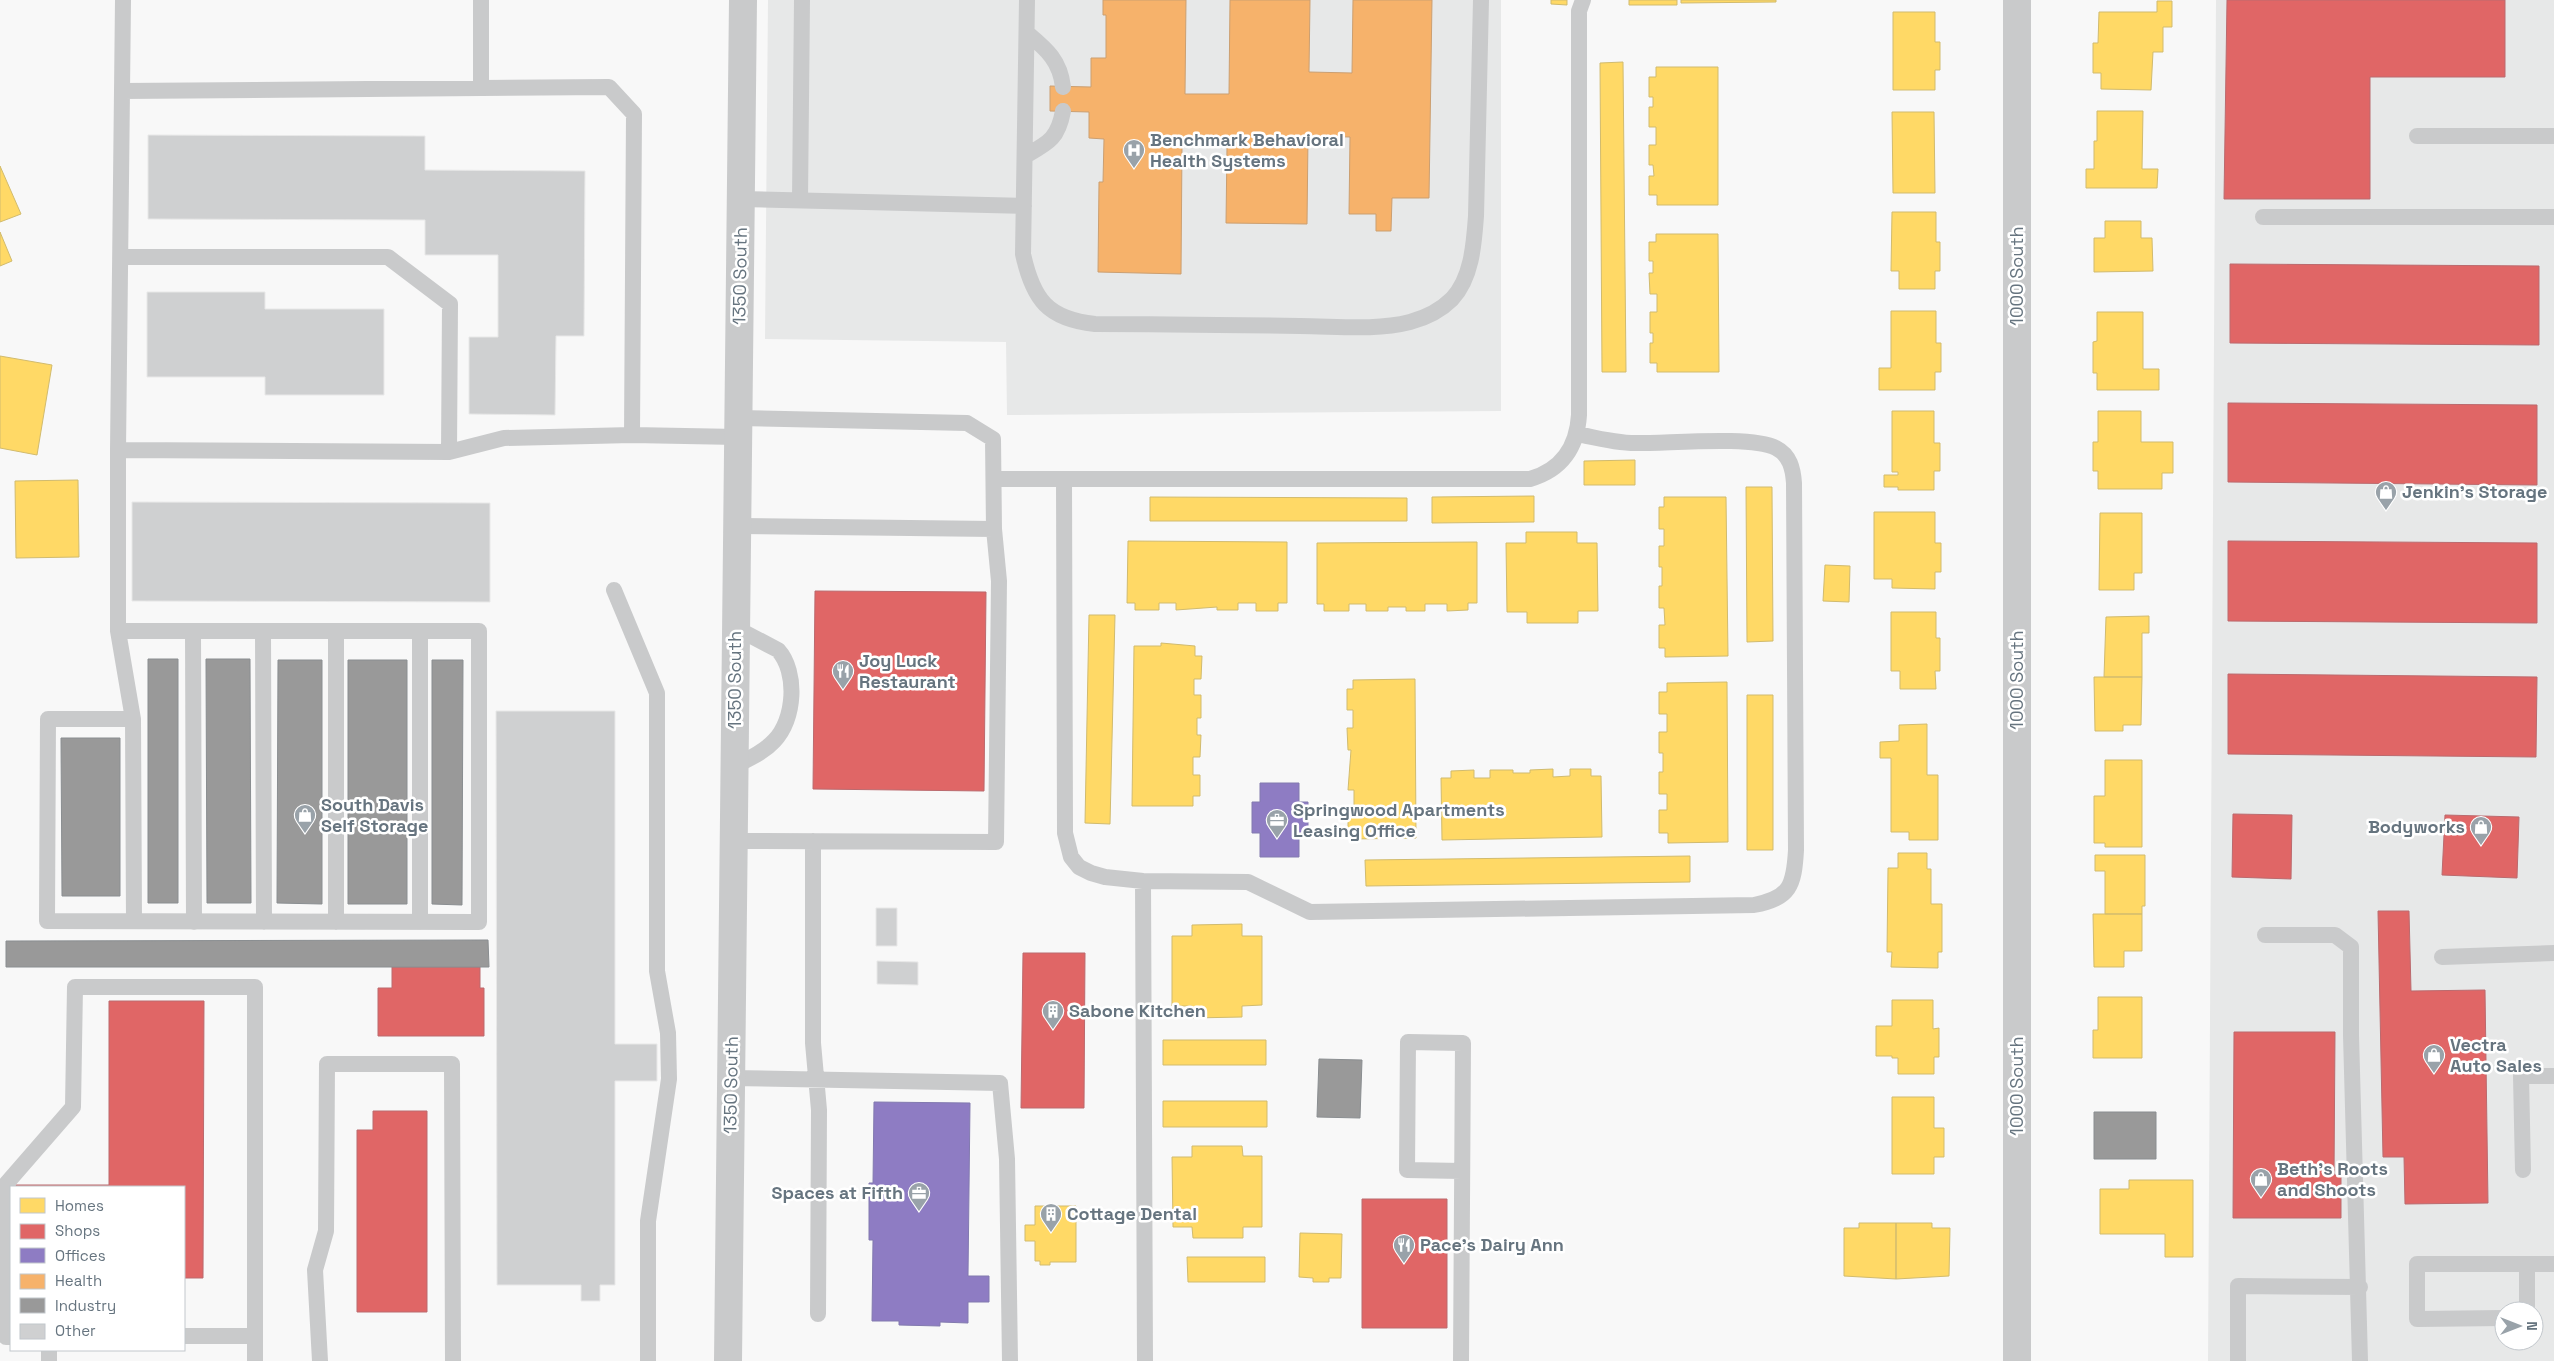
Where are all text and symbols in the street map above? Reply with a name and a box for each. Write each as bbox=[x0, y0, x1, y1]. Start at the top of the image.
place label: Benchmark Behavioral Health Systems bbox=[1150, 128, 1344, 172]
hospital icon: Benchmark Behavioral Health Systems bbox=[1122, 138, 1146, 169]
street label: 1000 South bbox=[2005, 226, 2028, 326]
street label: 1350 South bbox=[727, 227, 752, 325]
shop icon: Jenkin's Storage bbox=[2374, 480, 2398, 511]
place label: Jenkin's Storage bbox=[2402, 480, 2547, 503]
street label: 1000 South bbox=[2005, 630, 2028, 730]
street label: 1350 South bbox=[723, 631, 746, 729]
place label: Joy Luck Restaurant bbox=[859, 649, 956, 693]
restaurant icon: Joy Luck Restaurant bbox=[831, 659, 855, 690]
place label: South Davis Self Storage bbox=[321, 793, 428, 837]
place label: Springwood Apartments Leasing Office bbox=[1293, 798, 1505, 842]
shop icon: South Davis Self Storage bbox=[293, 803, 317, 834]
office icon: Springwood Apartments Leasing Office bbox=[1265, 808, 1289, 839]
place label: Bodyworks bbox=[2368, 815, 2465, 838]
shop icon: Bodyworks bbox=[2469, 815, 2493, 846]
building icon: Sabone Kitchen bbox=[1041, 999, 1065, 1030]
place label: Sabone Kitchen bbox=[1069, 999, 1206, 1022]
place label: Vectra Auto Sales bbox=[2450, 1033, 2542, 1077]
street label: 1350 South bbox=[718, 1036, 743, 1134]
street label: 1000 South bbox=[2005, 1036, 2028, 1136]
shop icon: Vectra Auto Sales bbox=[2422, 1043, 2446, 1074]
place label: Beth's Roots and Shoots bbox=[2277, 1157, 2388, 1201]
shop icon: Beth's Roots and Shoots bbox=[2249, 1167, 2273, 1198]
place label: Spaces at Fifth bbox=[772, 1181, 903, 1204]
office icon: Spaces at Fifth bbox=[907, 1181, 931, 1212]
legend bbox=[10, 1186, 185, 1351]
text: Homes bbox=[55, 1196, 104, 1215]
building icon: Cottage Dental bbox=[1039, 1202, 1063, 1233]
place label: Cottage Dental bbox=[1067, 1202, 1197, 1225]
text: Shops bbox=[55, 1221, 100, 1240]
restaurant icon: Pace's Dairy Ann bbox=[1392, 1233, 1416, 1264]
place label: Pace's Dairy Ann bbox=[1420, 1233, 1564, 1256]
text: Offices bbox=[55, 1246, 106, 1265]
text: Health bbox=[55, 1271, 102, 1290]
text: Industry bbox=[55, 1296, 116, 1315]
north arrow bbox=[2494, 1301, 2544, 1351]
text: Other bbox=[55, 1321, 96, 1340]
text: N bbox=[2523, 1321, 2541, 1331]

